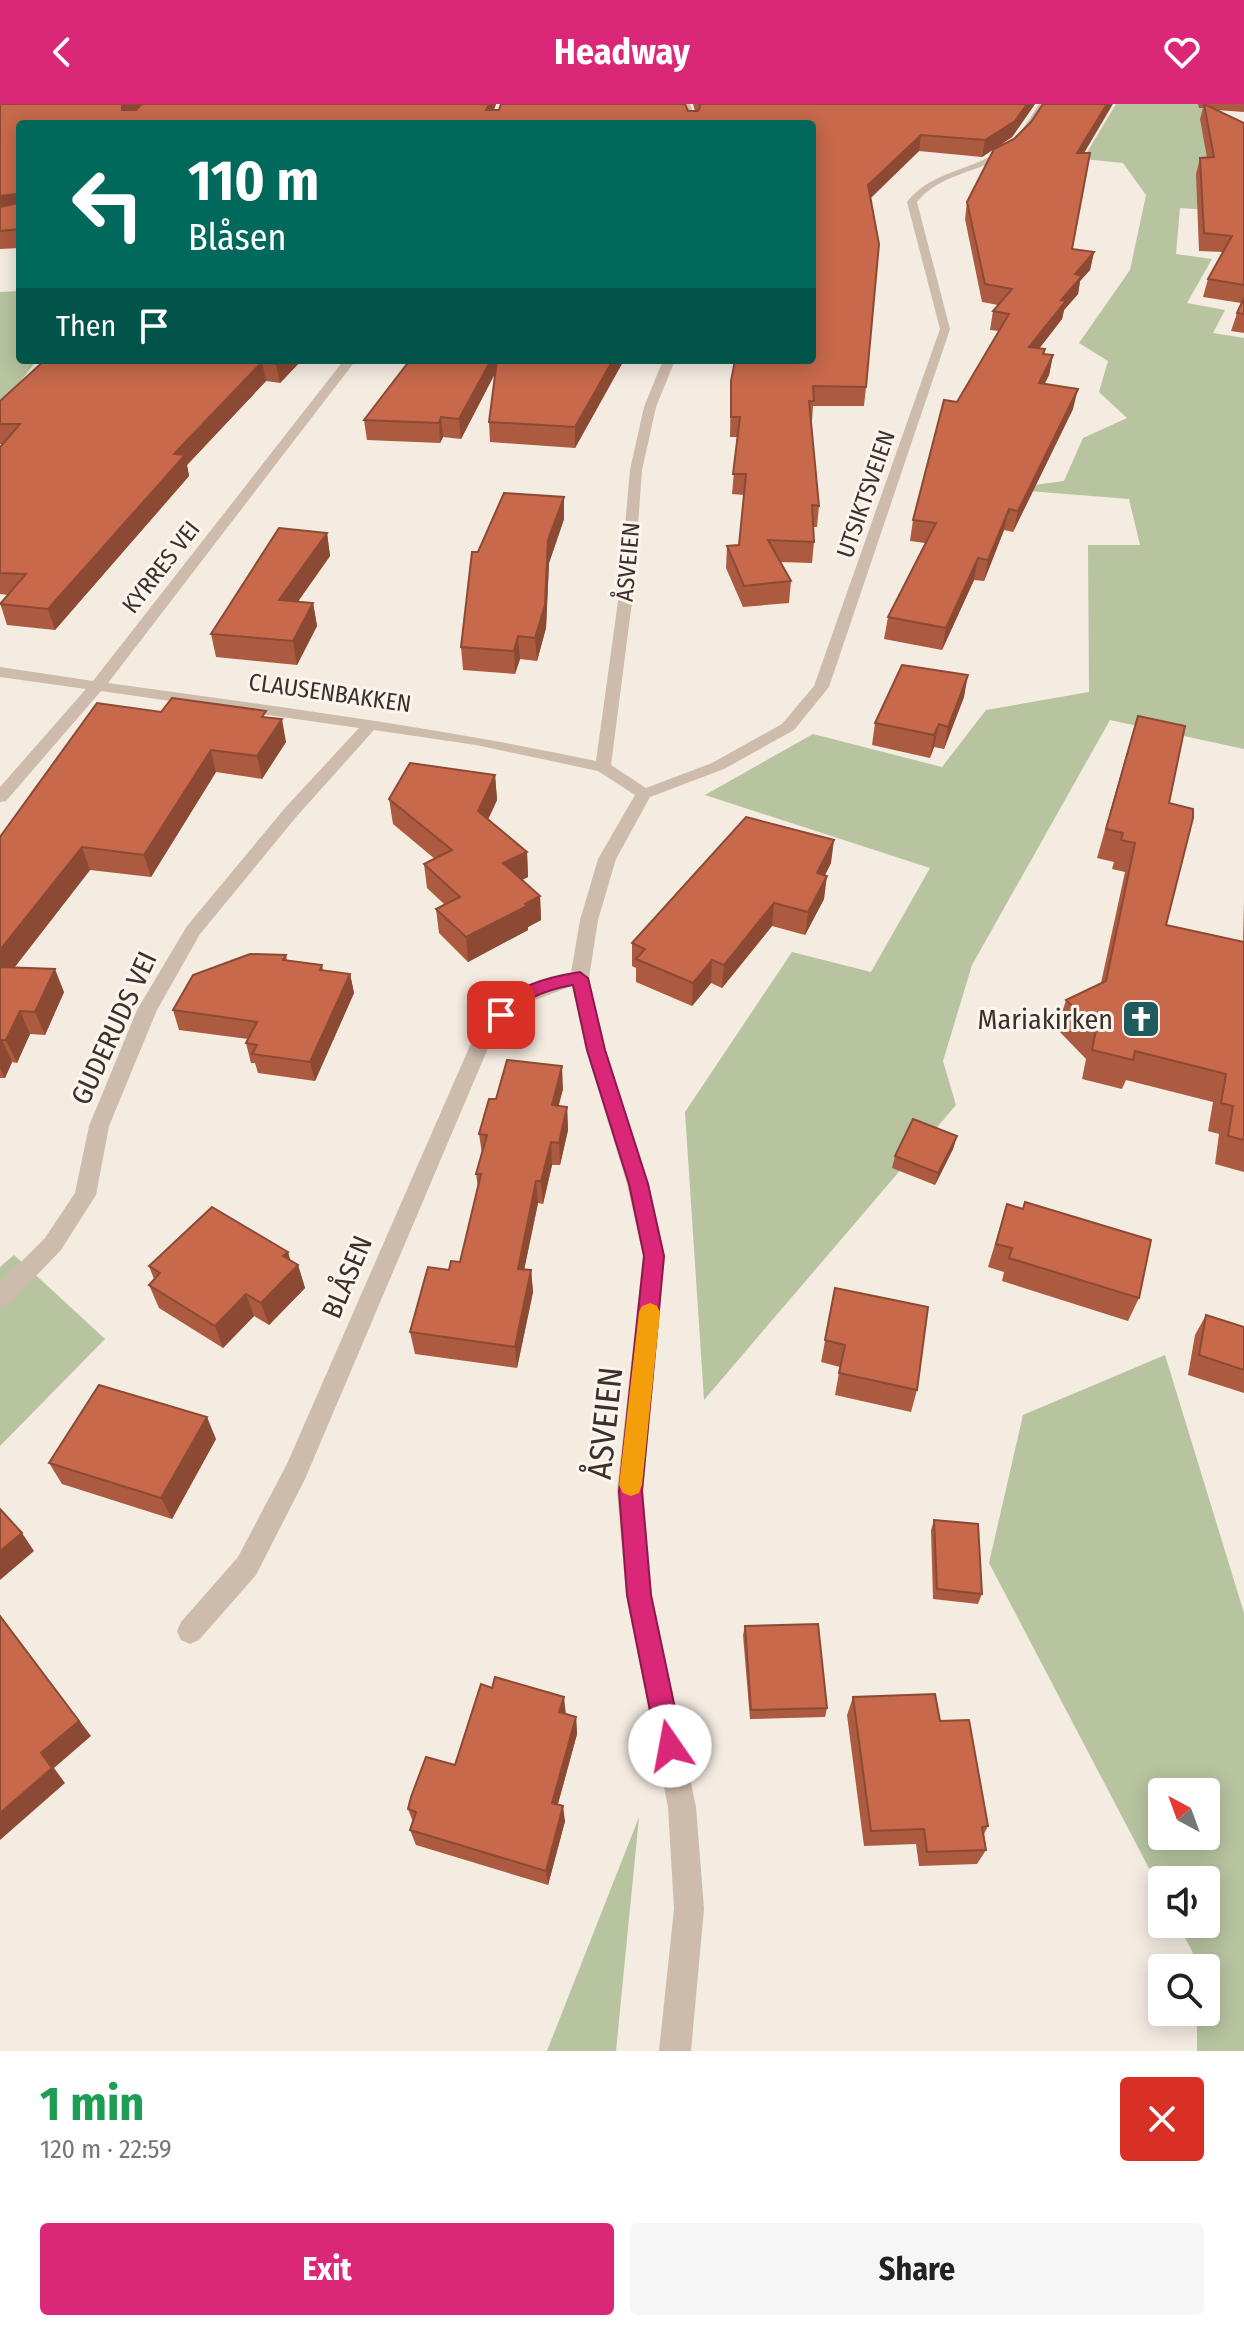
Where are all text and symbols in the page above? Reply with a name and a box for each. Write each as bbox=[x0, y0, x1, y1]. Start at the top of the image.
icon: back bbox=[40, 30, 84, 74]
text: Headway bbox=[554, 30, 690, 74]
icon: heart bbox=[1160, 30, 1204, 74]
text: 110 m bbox=[188, 148, 319, 215]
icon: left bbox=[56, 152, 160, 256]
text: Blåsen bbox=[188, 216, 287, 260]
icon: arrive bbox=[132, 304, 176, 348]
text: Then bbox=[56, 308, 116, 344]
street label: UTSIKTSVEIEN bbox=[831, 426, 901, 562]
street label: KYRRES VEI bbox=[116, 515, 206, 619]
street label: ÅSVEIEN bbox=[610, 521, 645, 603]
street label: CLAUSENBAKKEN bbox=[247, 668, 413, 718]
street label: GUDERUDS VEI bbox=[64, 946, 164, 1110]
pin bbox=[467, 981, 535, 1049]
icon: arrive bbox=[479, 993, 523, 1037]
church icon: Mariakirken bbox=[1120, 998, 1162, 1040]
place label: Mariakirken bbox=[978, 1003, 1113, 1036]
street label: BLÅSEN bbox=[313, 1230, 379, 1323]
street label: ÅSVEIEN bbox=[579, 1365, 631, 1481]
position arrow bbox=[628, 1704, 712, 1788]
north arrow bbox=[1148, 1778, 1220, 1850]
map controls bbox=[1148, 1778, 1220, 2026]
button: sound bbox=[1148, 1866, 1220, 1938]
button: search bbox=[1148, 1954, 1220, 2026]
text: 1 min bbox=[40, 2075, 145, 2133]
button: close bbox=[1120, 2077, 1204, 2161]
text: 120 m · 22:59 bbox=[40, 2134, 172, 2165]
button: Exit bbox=[40, 2223, 614, 2315]
button: Share bbox=[630, 2223, 1204, 2315]

